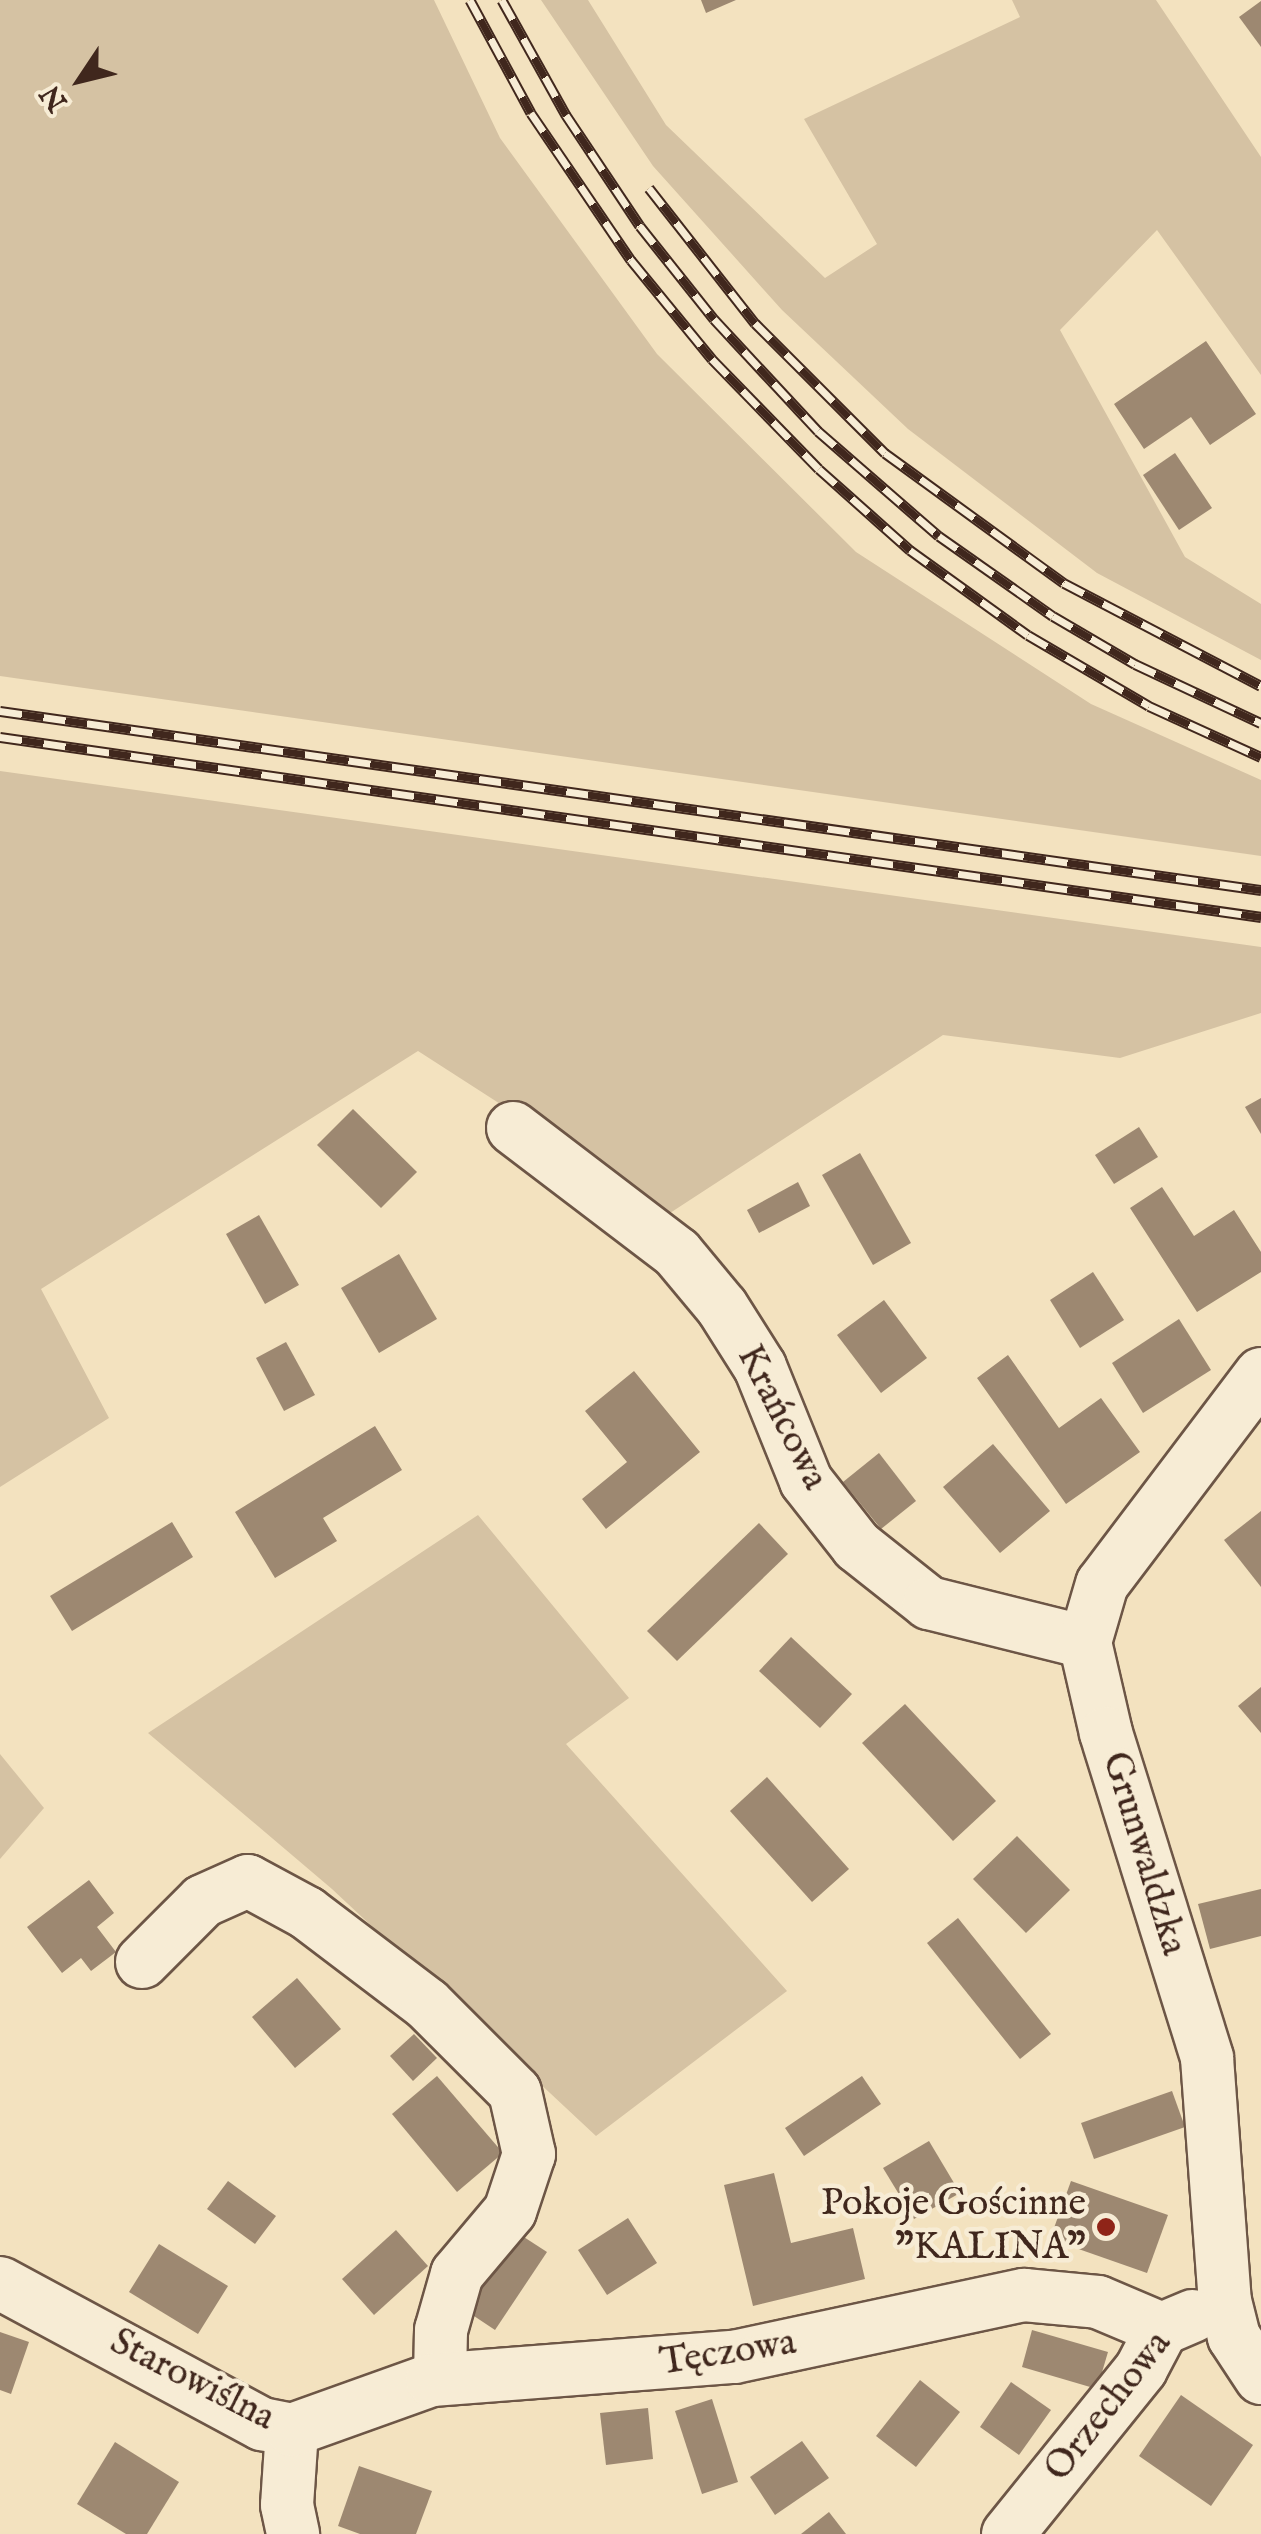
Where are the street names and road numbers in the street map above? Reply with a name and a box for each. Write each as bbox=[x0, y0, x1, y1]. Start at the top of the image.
street label: Krańcowa bbox=[725, 1338, 837, 1498]
street label: Grunwaldzka bbox=[1091, 1747, 1195, 1961]
street label: Starowiślna bbox=[102, 2320, 282, 2442]
street label: Tęczowa bbox=[657, 2321, 799, 2387]
street label: Orzechowa bbox=[1036, 2323, 1182, 2491]

